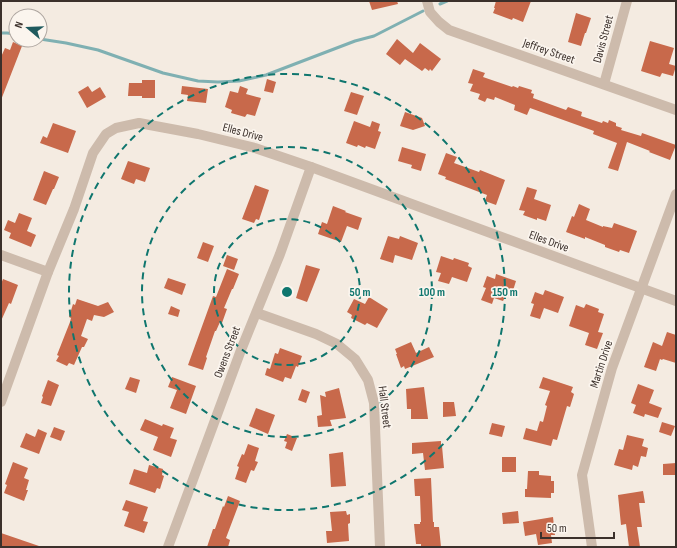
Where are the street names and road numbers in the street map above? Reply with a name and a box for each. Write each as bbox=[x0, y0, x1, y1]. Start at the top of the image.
street label: Davis Street bbox=[590, 13, 617, 65]
street label: Jeffrey Street bbox=[520, 35, 577, 67]
street label: Elles Drive bbox=[221, 120, 265, 145]
street label: Elles Drive bbox=[527, 227, 571, 256]
street label: Owens Street bbox=[211, 324, 244, 380]
street label: Martin Drive bbox=[587, 338, 616, 390]
street label: Hall Street bbox=[374, 385, 395, 429]

